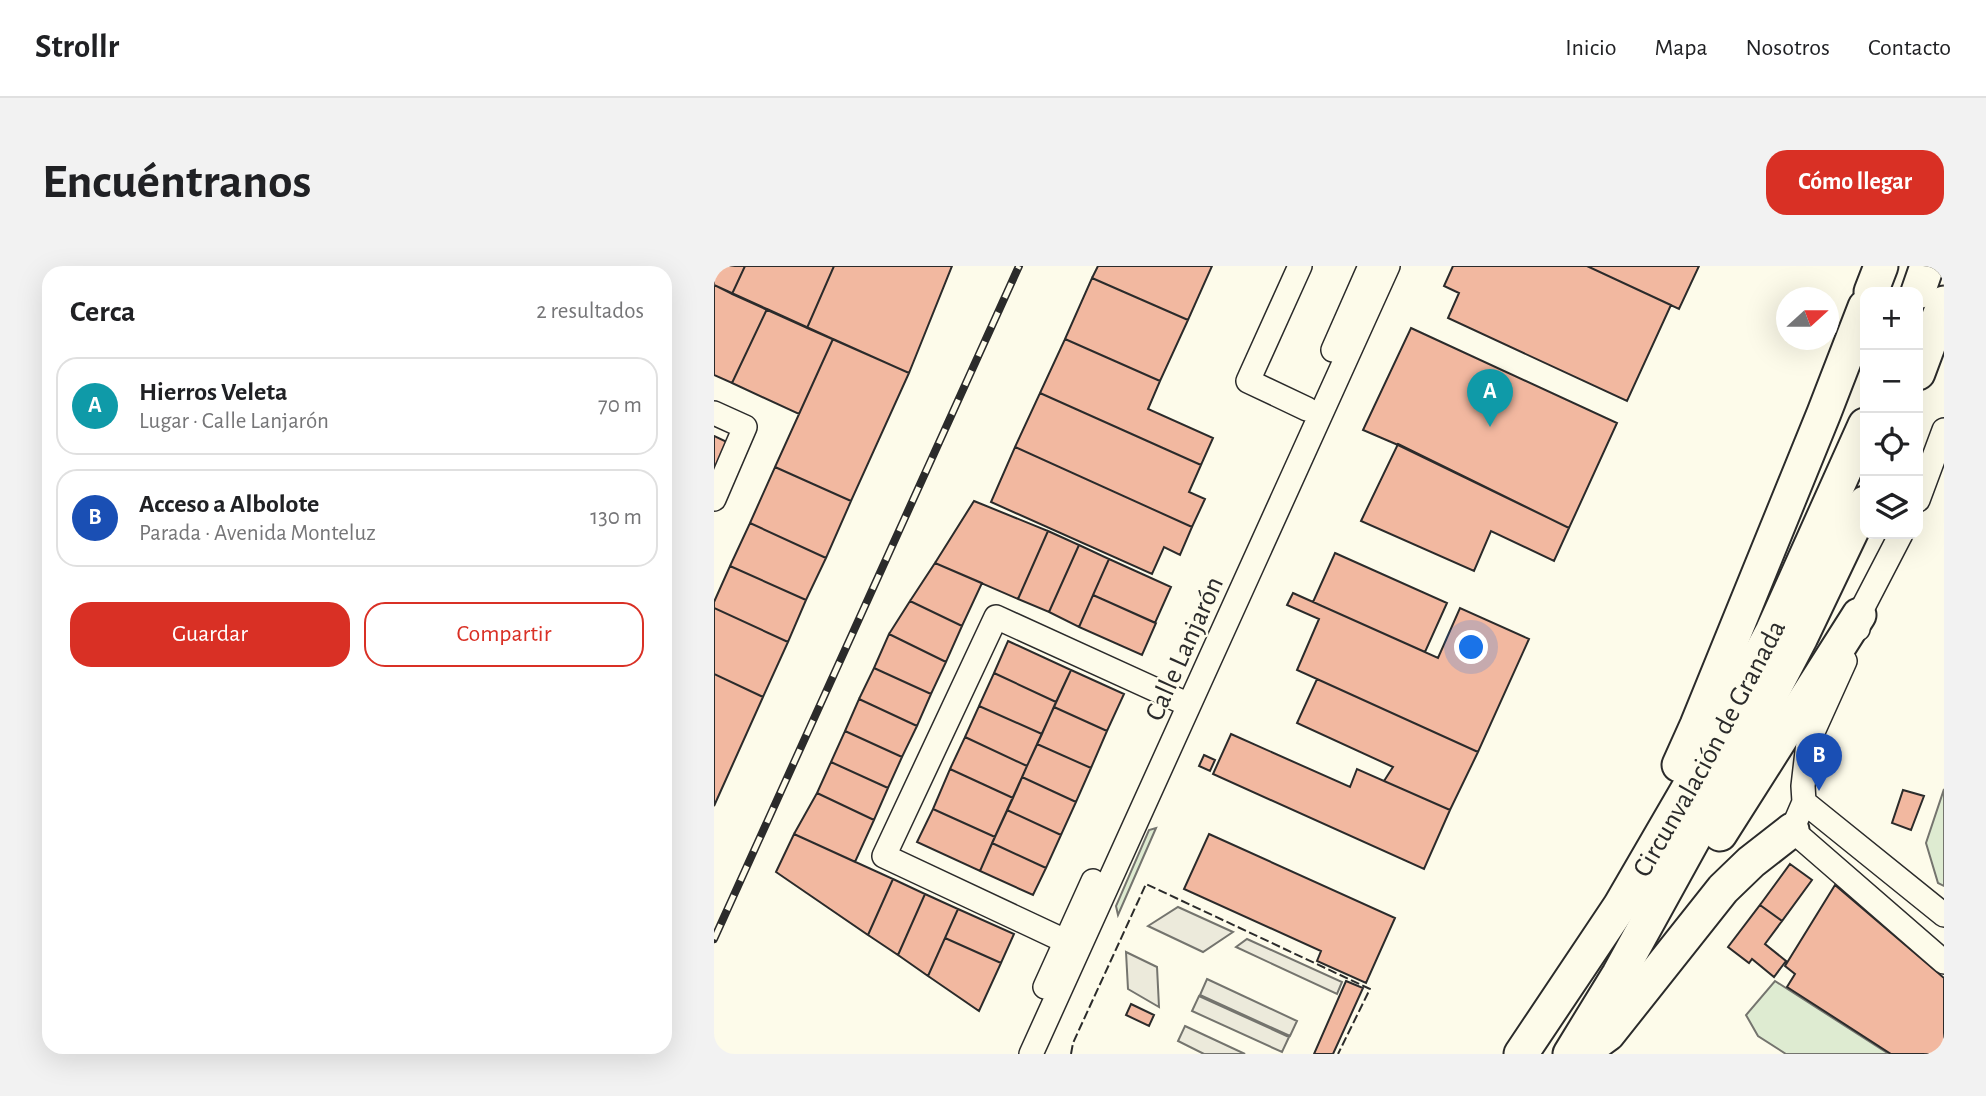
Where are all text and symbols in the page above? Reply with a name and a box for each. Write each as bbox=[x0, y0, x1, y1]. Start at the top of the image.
text: Strollr bbox=[35, 31, 119, 64]
text: Inicio bbox=[1565, 36, 1616, 60]
text: Mapa bbox=[1654, 36, 1708, 60]
text: Nosotros bbox=[1746, 36, 1830, 60]
text: Contacto bbox=[1868, 36, 1951, 60]
button: Cómo llegar bbox=[1766, 150, 1944, 215]
text: Encuéntranos bbox=[42, 158, 311, 207]
north arrow bbox=[1776, 287, 1839, 350]
map controls bbox=[1860, 287, 1923, 539]
button: + bbox=[1860, 287, 1923, 350]
text: Cerca bbox=[70, 297, 135, 327]
text: 2 resultados bbox=[536, 300, 644, 323]
button: − bbox=[1860, 350, 1923, 413]
pin: A bbox=[1467, 369, 1513, 427]
text: Hierros Veleta bbox=[139, 379, 288, 405]
text: A bbox=[88, 394, 102, 417]
text: 70 m bbox=[598, 394, 642, 417]
text: Lugar · Calle Lanjarón bbox=[139, 410, 329, 433]
button: locate bbox=[1860, 413, 1923, 476]
button: layers bbox=[1860, 476, 1923, 539]
text: Acceso a Albolote bbox=[139, 491, 319, 517]
text: B bbox=[88, 506, 102, 529]
text: 130 m bbox=[590, 506, 642, 529]
text: Parada · Avenida Monteluz bbox=[139, 522, 376, 545]
street label: Calle Lanjarón bbox=[1141, 572, 1229, 725]
button: Guardar bbox=[70, 602, 350, 667]
button: Compartir bbox=[364, 602, 644, 667]
street label: Circunvalación de Granada bbox=[1628, 617, 1791, 882]
your location bbox=[1454, 630, 1488, 664]
pin: B bbox=[1796, 733, 1842, 791]

